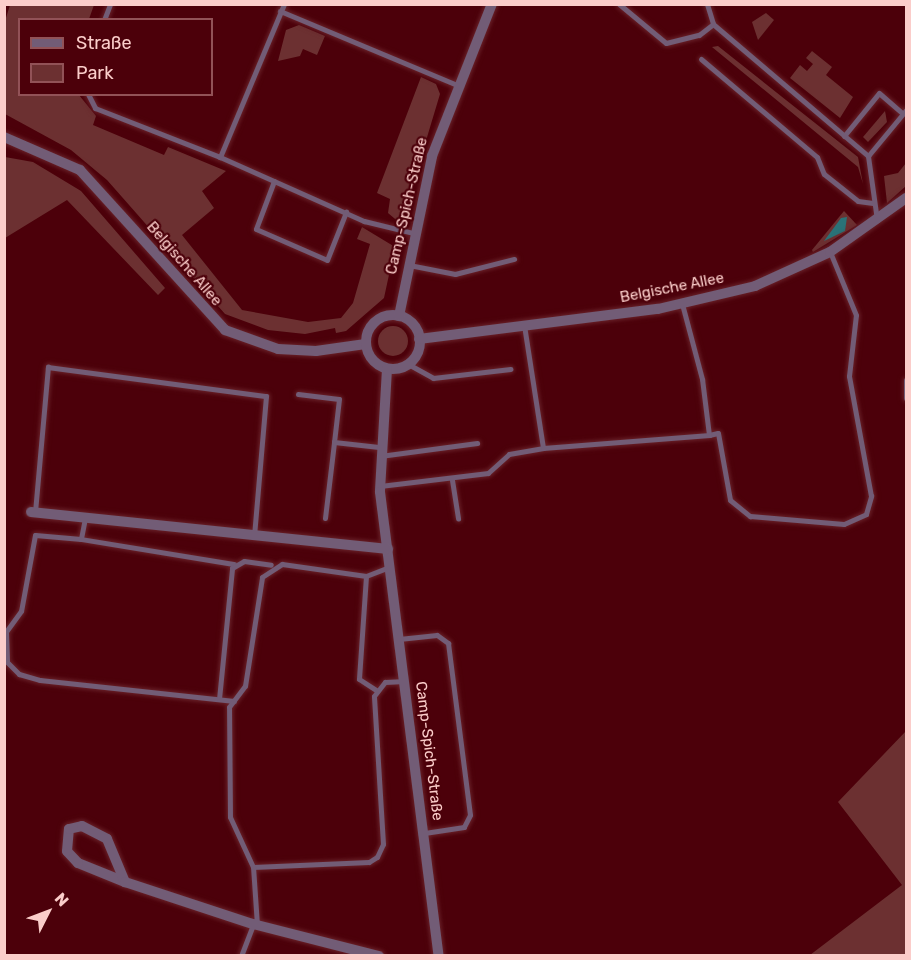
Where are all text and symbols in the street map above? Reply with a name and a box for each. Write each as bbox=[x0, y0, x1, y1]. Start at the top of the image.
legend bbox=[18, 18, 213, 96]
text: Straße bbox=[76, 32, 132, 54]
text: Park bbox=[76, 62, 113, 84]
street label: Camp-Spich-Straße bbox=[382, 136, 432, 276]
street label: Belgische Allee bbox=[142, 218, 226, 310]
street label: Belgische Allee bbox=[618, 269, 726, 307]
street label: Camp-Spich-Straße bbox=[412, 680, 446, 822]
north arrow bbox=[18, 882, 78, 942]
text: N bbox=[51, 889, 73, 910]

